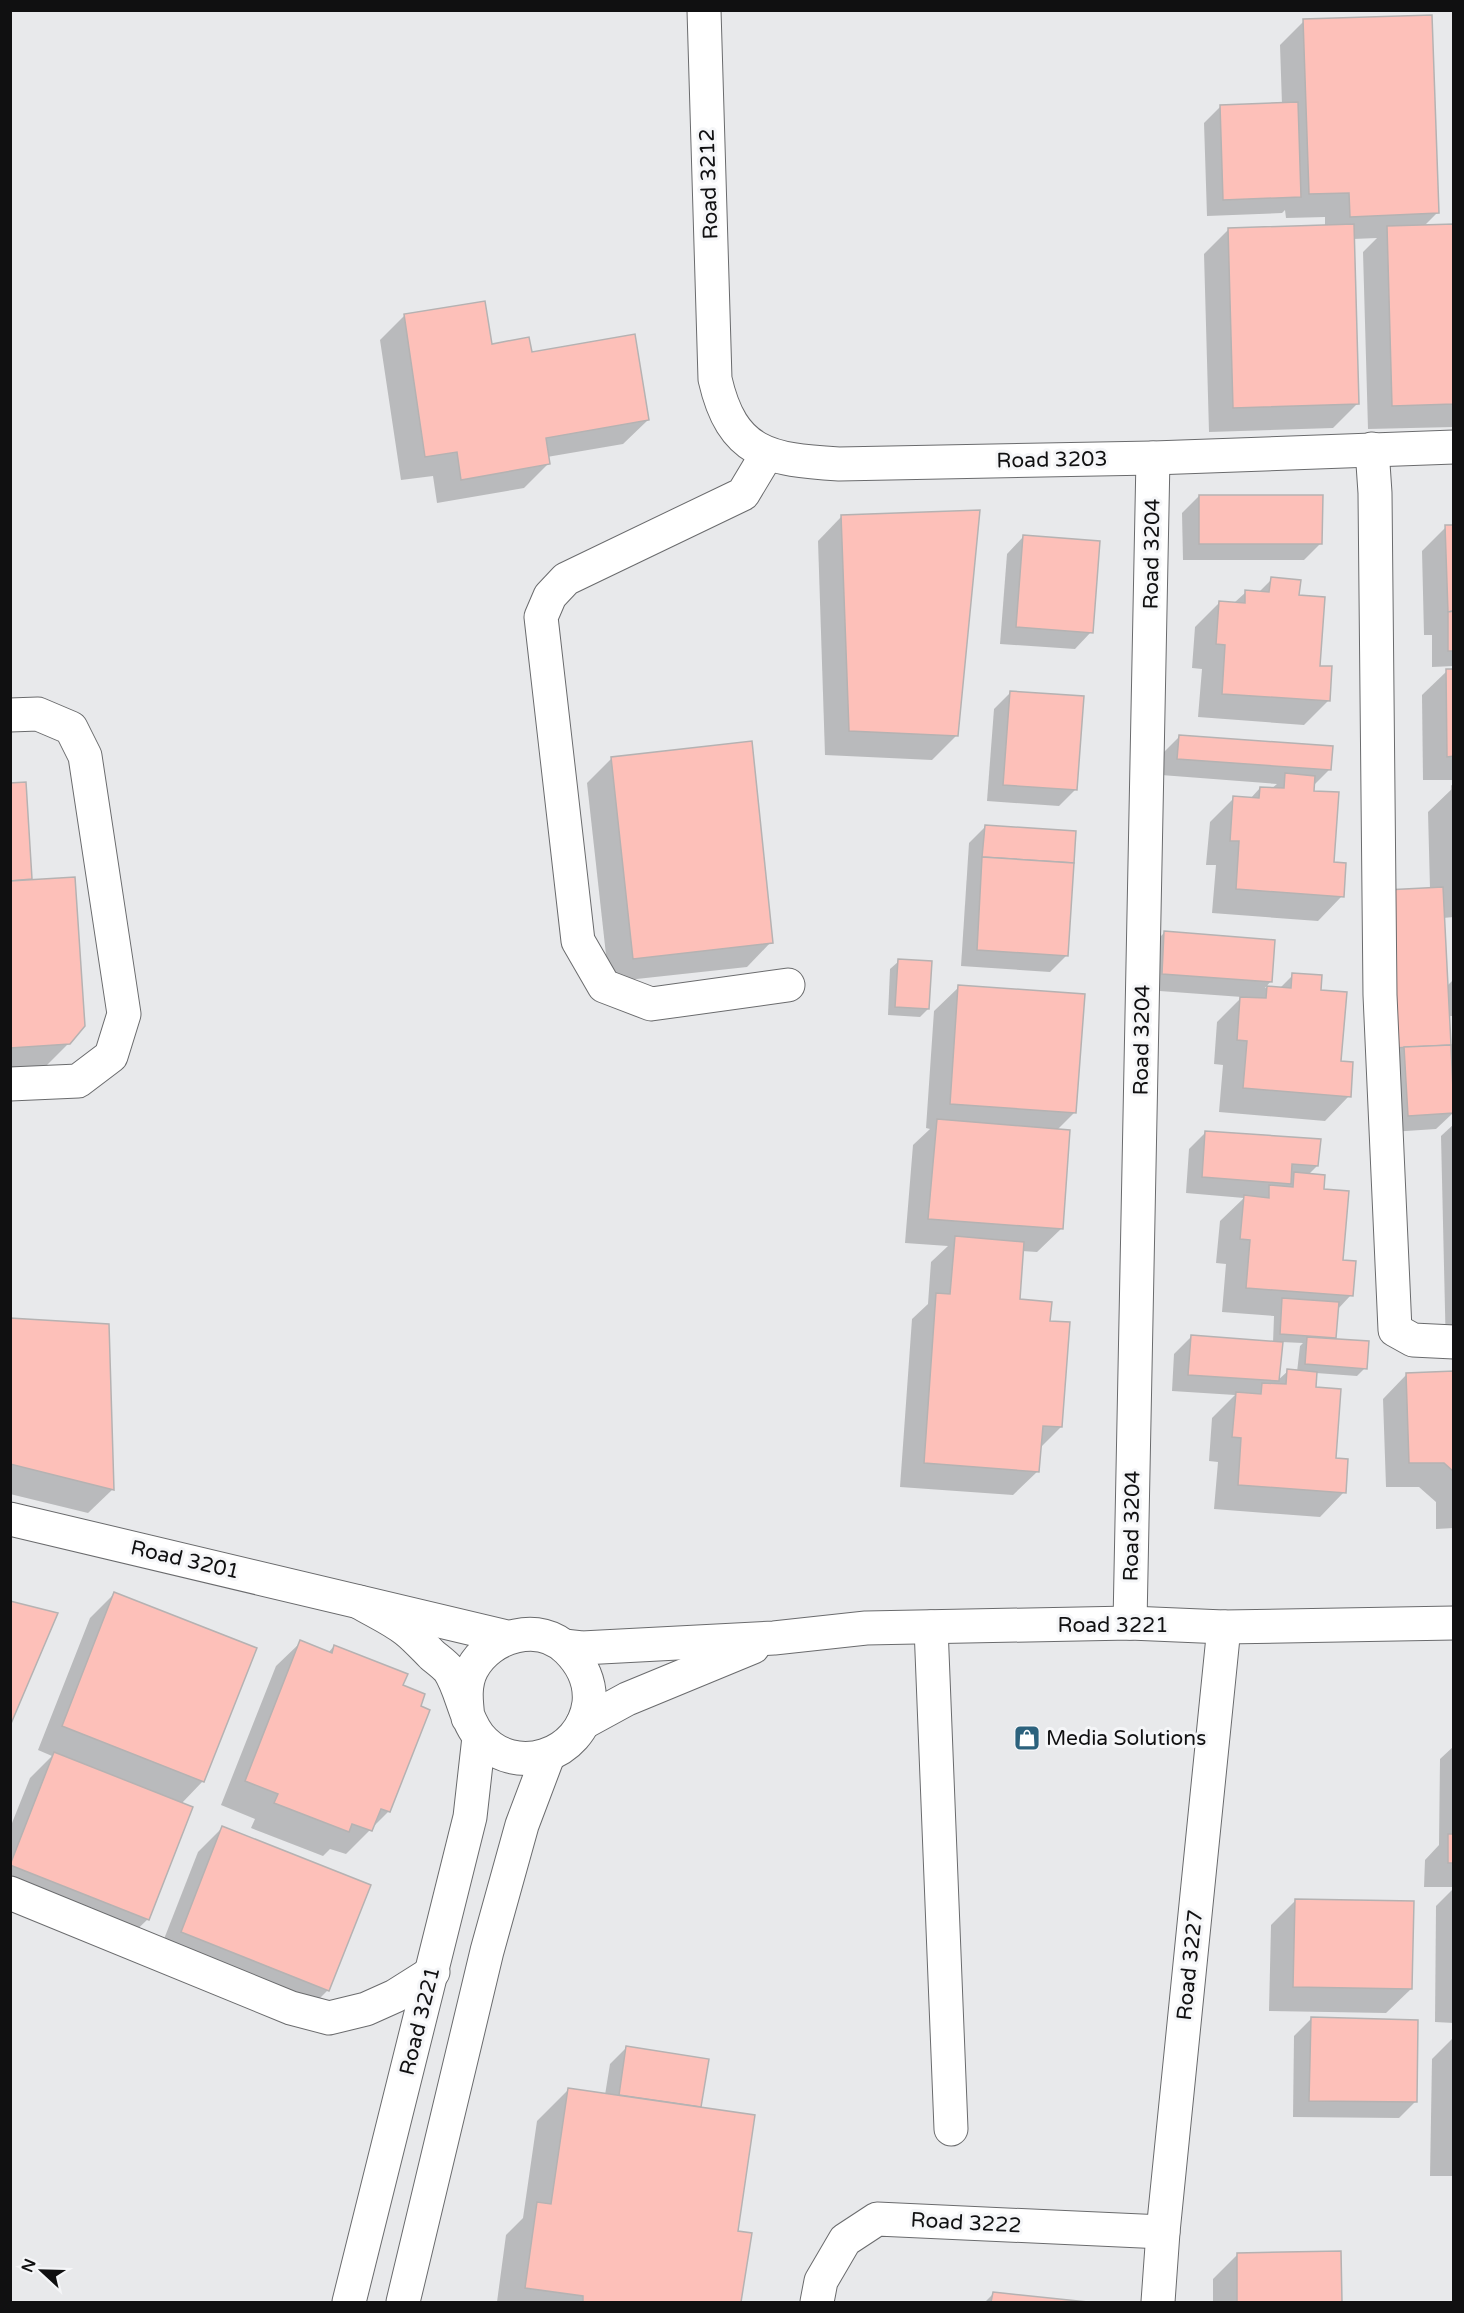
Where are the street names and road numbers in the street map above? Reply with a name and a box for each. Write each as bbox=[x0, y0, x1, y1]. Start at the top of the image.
street label: Road 3212 bbox=[695, 128, 723, 240]
street label: Road 3203 bbox=[996, 447, 1108, 473]
street label: Road 3204 bbox=[1139, 498, 1165, 610]
street label: Road 3204 bbox=[1129, 984, 1155, 1096]
street label: Road 3204 bbox=[1119, 1470, 1145, 1582]
street label: Road 3201 bbox=[128, 1535, 242, 1585]
street label: Road 3221 bbox=[1058, 1613, 1169, 1638]
street label: Road 3227 bbox=[1172, 1908, 1208, 2022]
street label: Road 3221 bbox=[394, 1964, 446, 2078]
street label: Road 3222 bbox=[910, 2208, 1022, 2238]

